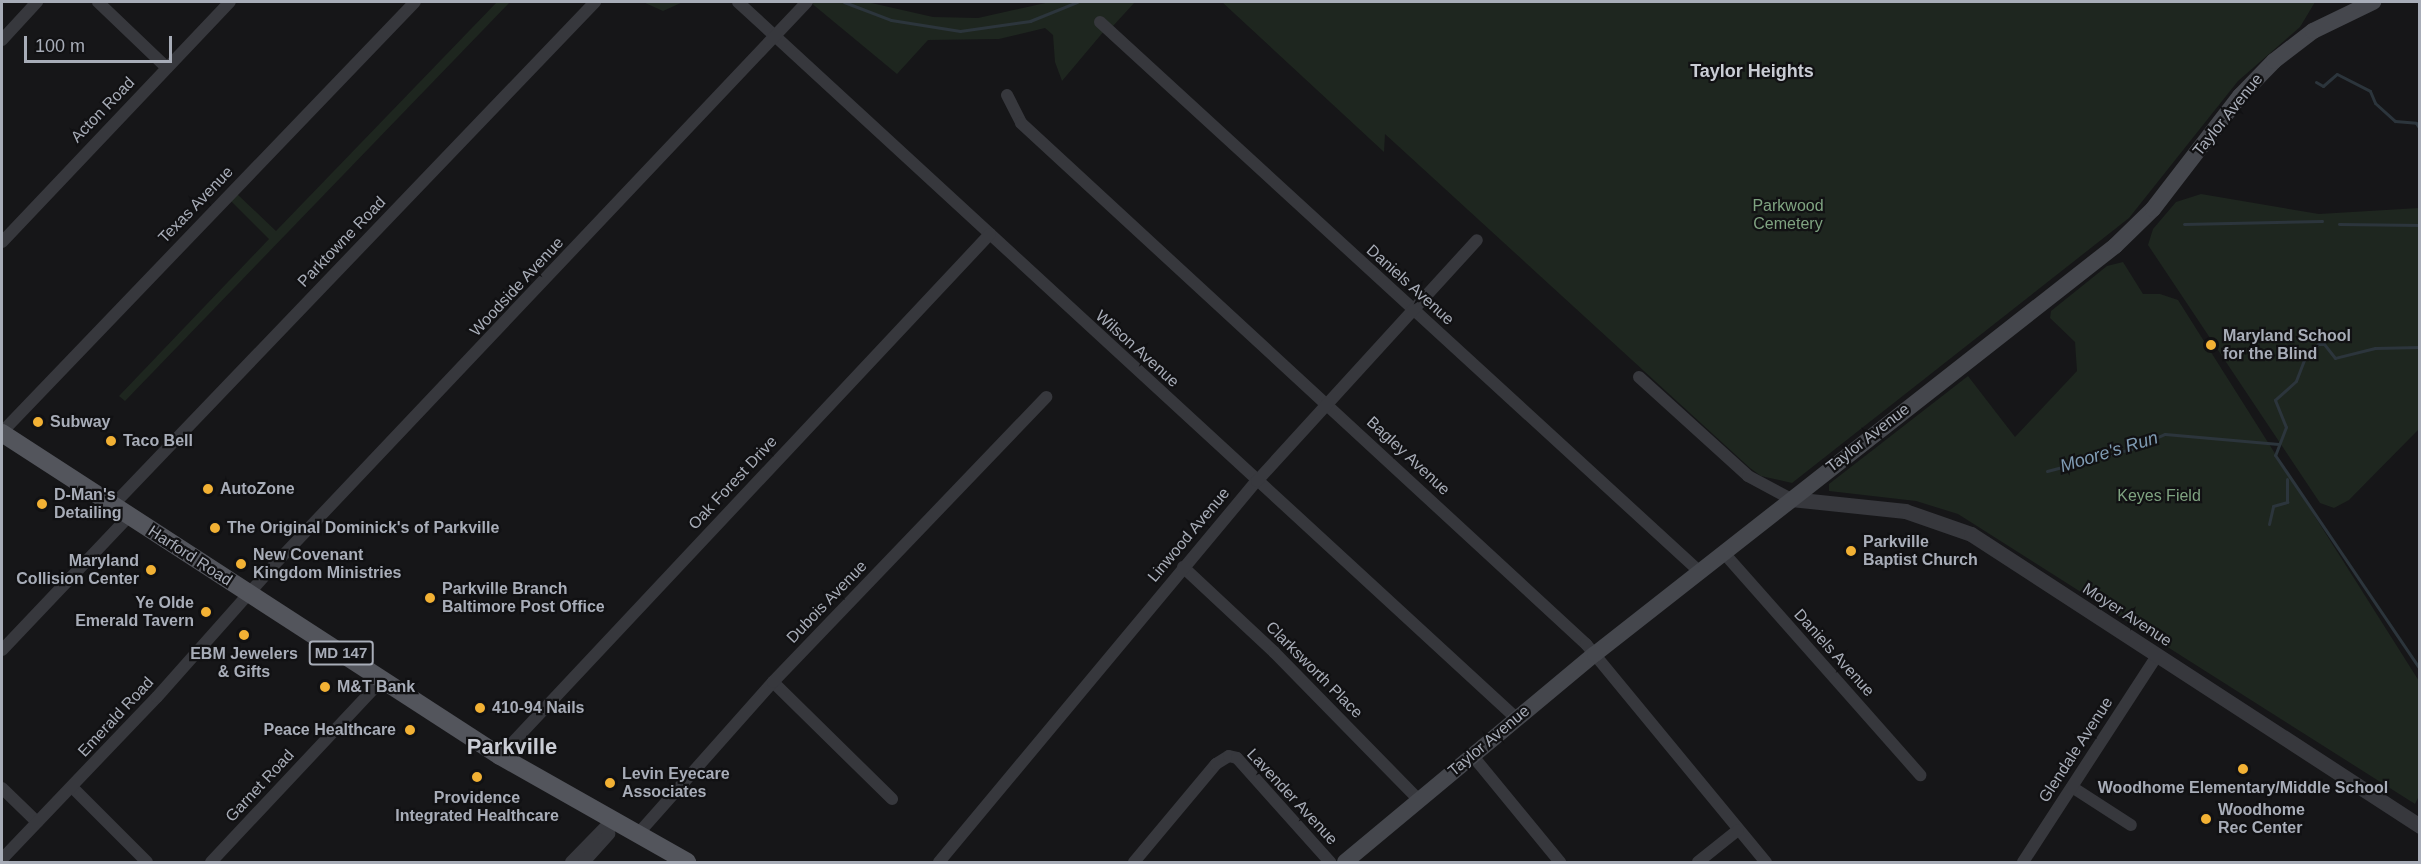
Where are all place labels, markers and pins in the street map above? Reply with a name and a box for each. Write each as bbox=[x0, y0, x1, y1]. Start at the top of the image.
place label: Maryland School for the Blind bbox=[2223, 326, 2351, 364]
marker: Maryland School for the Blind bbox=[2204, 338, 2218, 352]
place label: Subway bbox=[50, 412, 110, 432]
marker: Subway bbox=[31, 415, 45, 429]
place label: Taco Bell bbox=[123, 431, 193, 451]
marker: Taco Bell bbox=[104, 434, 118, 448]
place label: AutoZone bbox=[220, 479, 295, 499]
marker: AutoZone bbox=[201, 482, 215, 496]
place label: D-Man's Detailing bbox=[54, 485, 122, 523]
marker: D-Man's Detailing bbox=[35, 497, 49, 511]
place label: The Original Dominick's of Parkville bbox=[227, 518, 499, 538]
marker: The Original Dominick's of Parkville bbox=[208, 521, 222, 535]
place label: Parkville Baptist Church bbox=[1863, 532, 1978, 570]
marker: Parkville Baptist Church bbox=[1844, 544, 1858, 558]
place label: New Covenant Kingdom Ministries bbox=[253, 545, 401, 583]
place label: Maryland Collision Center bbox=[16, 551, 139, 589]
marker: New Covenant Kingdom Ministries bbox=[234, 557, 248, 571]
marker: Maryland Collision Center bbox=[144, 563, 158, 577]
place label: Parkville Branch Baltimore Post Office bbox=[442, 579, 605, 617]
marker: Parkville Branch Baltimore Post Office bbox=[423, 591, 437, 605]
place label: Ye Olde Emerald Tavern bbox=[75, 593, 194, 631]
marker: Ye Olde Emerald Tavern bbox=[199, 605, 213, 619]
marker: EBM Jewelers & Gifts bbox=[237, 628, 251, 642]
place label: EBM Jewelers & Gifts bbox=[190, 644, 298, 682]
place label: M&T Bank bbox=[337, 677, 415, 697]
marker: M&T Bank bbox=[318, 680, 332, 694]
place label: 410-94 Nails bbox=[492, 698, 585, 718]
marker: 410-94 Nails bbox=[473, 701, 487, 715]
place label: Peace Healthcare bbox=[263, 720, 396, 740]
marker: Peace Healthcare bbox=[401, 721, 419, 739]
marker: Woodhome Elementary/Middle School bbox=[2236, 762, 2250, 776]
place label: Levin Eyecare Associates bbox=[622, 764, 730, 802]
marker: Providence Integrated Healthcare bbox=[468, 768, 486, 786]
marker: Levin Eyecare Associates bbox=[603, 776, 617, 790]
place label: Woodhome Elementary/Middle School bbox=[2098, 778, 2388, 798]
place label: Providence Integrated Healthcare bbox=[395, 788, 559, 826]
place label: Woodhome Rec Center bbox=[2218, 800, 2305, 838]
marker: Woodhome Rec Center bbox=[2199, 812, 2213, 826]

